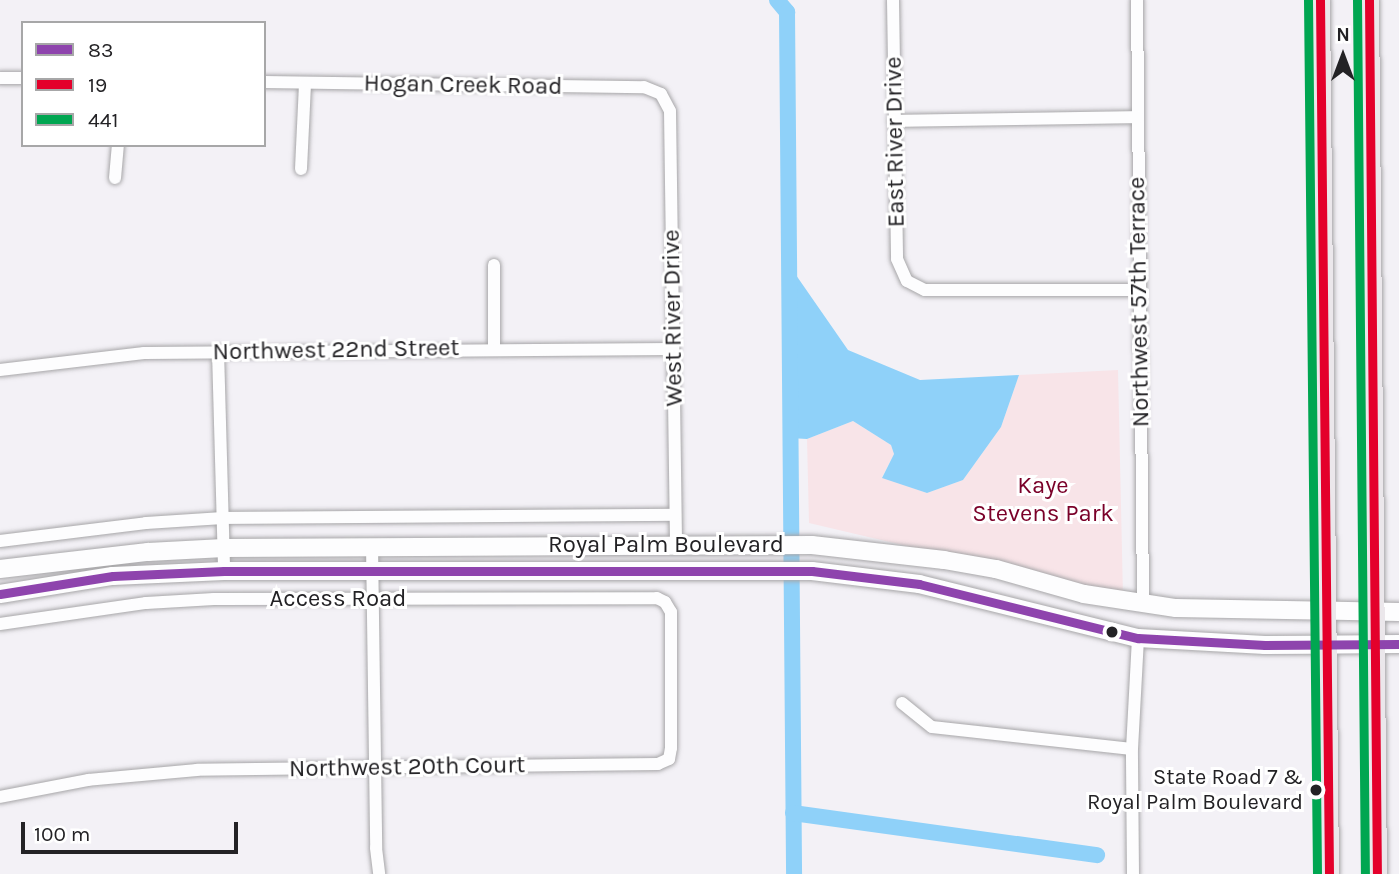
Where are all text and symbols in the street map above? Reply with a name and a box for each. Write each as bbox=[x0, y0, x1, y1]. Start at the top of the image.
legend bbox=[21, 21, 266, 147]
north arrow bbox=[1308, 21, 1378, 91]
text: N bbox=[1336, 24, 1350, 46]
text: 83 bbox=[88, 38, 113, 62]
street label: East River Drive bbox=[879, 56, 911, 228]
street label: Hogan Creek Road bbox=[363, 69, 563, 101]
text: 19 bbox=[88, 73, 107, 97]
text: 441 bbox=[88, 108, 118, 132]
street label: Northwest 57th Terrace bbox=[1122, 176, 1156, 428]
street label: West River Drive bbox=[657, 229, 689, 407]
street label: Northwest 22nd Street bbox=[212, 333, 460, 367]
park label: Kaye Stevens Park bbox=[972, 472, 1114, 528]
street label: Royal Palm Boulevard bbox=[548, 531, 784, 559]
street label: Access Road bbox=[269, 585, 407, 613]
unlabelled marker bbox=[1105, 625, 1119, 639]
street label: Northwest 20th Court bbox=[289, 751, 525, 783]
place label: State Road 7 & Royal Palm Boulevard bbox=[1087, 764, 1303, 816]
marker: State Road 7 & Royal Palm Boulevard bbox=[1309, 783, 1323, 797]
scale bar bbox=[24, 808, 242, 852]
text: 100 m bbox=[34, 822, 91, 846]

